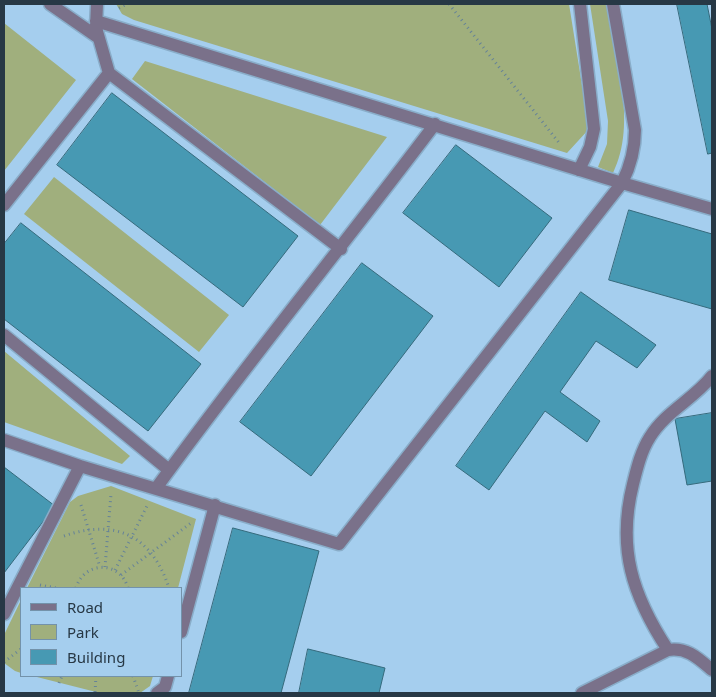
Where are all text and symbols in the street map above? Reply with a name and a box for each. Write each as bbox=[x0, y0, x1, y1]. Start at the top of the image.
legend bbox=[20, 587, 182, 677]
text: Road bbox=[67, 597, 103, 617]
text: Park bbox=[67, 622, 99, 642]
text: Building bbox=[67, 647, 125, 667]

